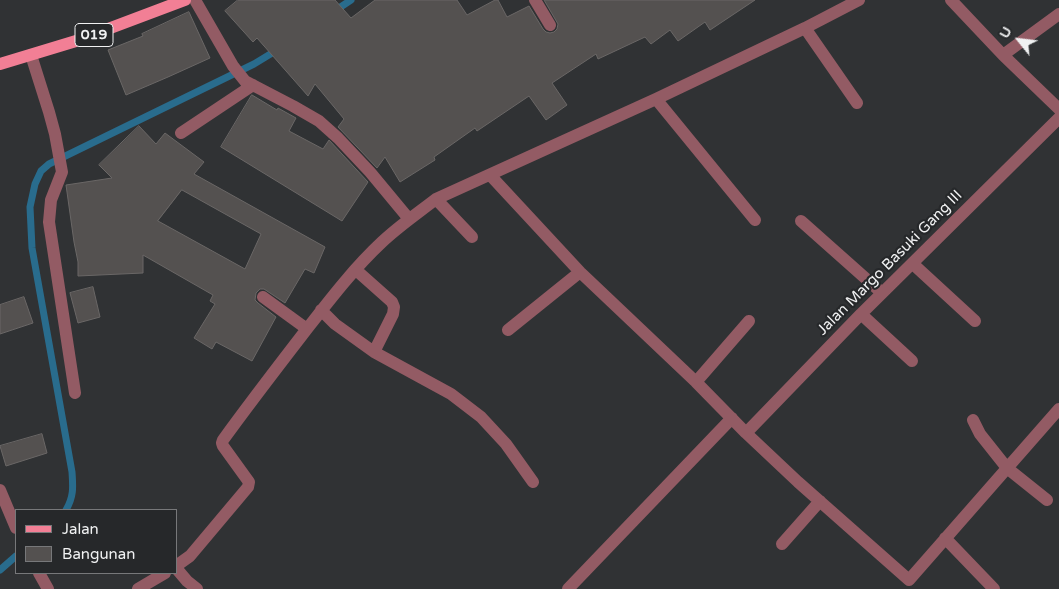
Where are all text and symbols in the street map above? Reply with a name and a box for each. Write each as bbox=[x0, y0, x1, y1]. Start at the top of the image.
north arrow bbox=[994, 15, 1044, 65]
road number: 019 bbox=[75, 24, 113, 46]
text: U bbox=[995, 24, 1015, 41]
street label: Jalan Margo Basuki Gang III bbox=[814, 187, 966, 339]
legend bbox=[15, 509, 178, 574]
text: Jalan bbox=[62, 520, 99, 538]
text: Bangunan bbox=[62, 545, 135, 563]

